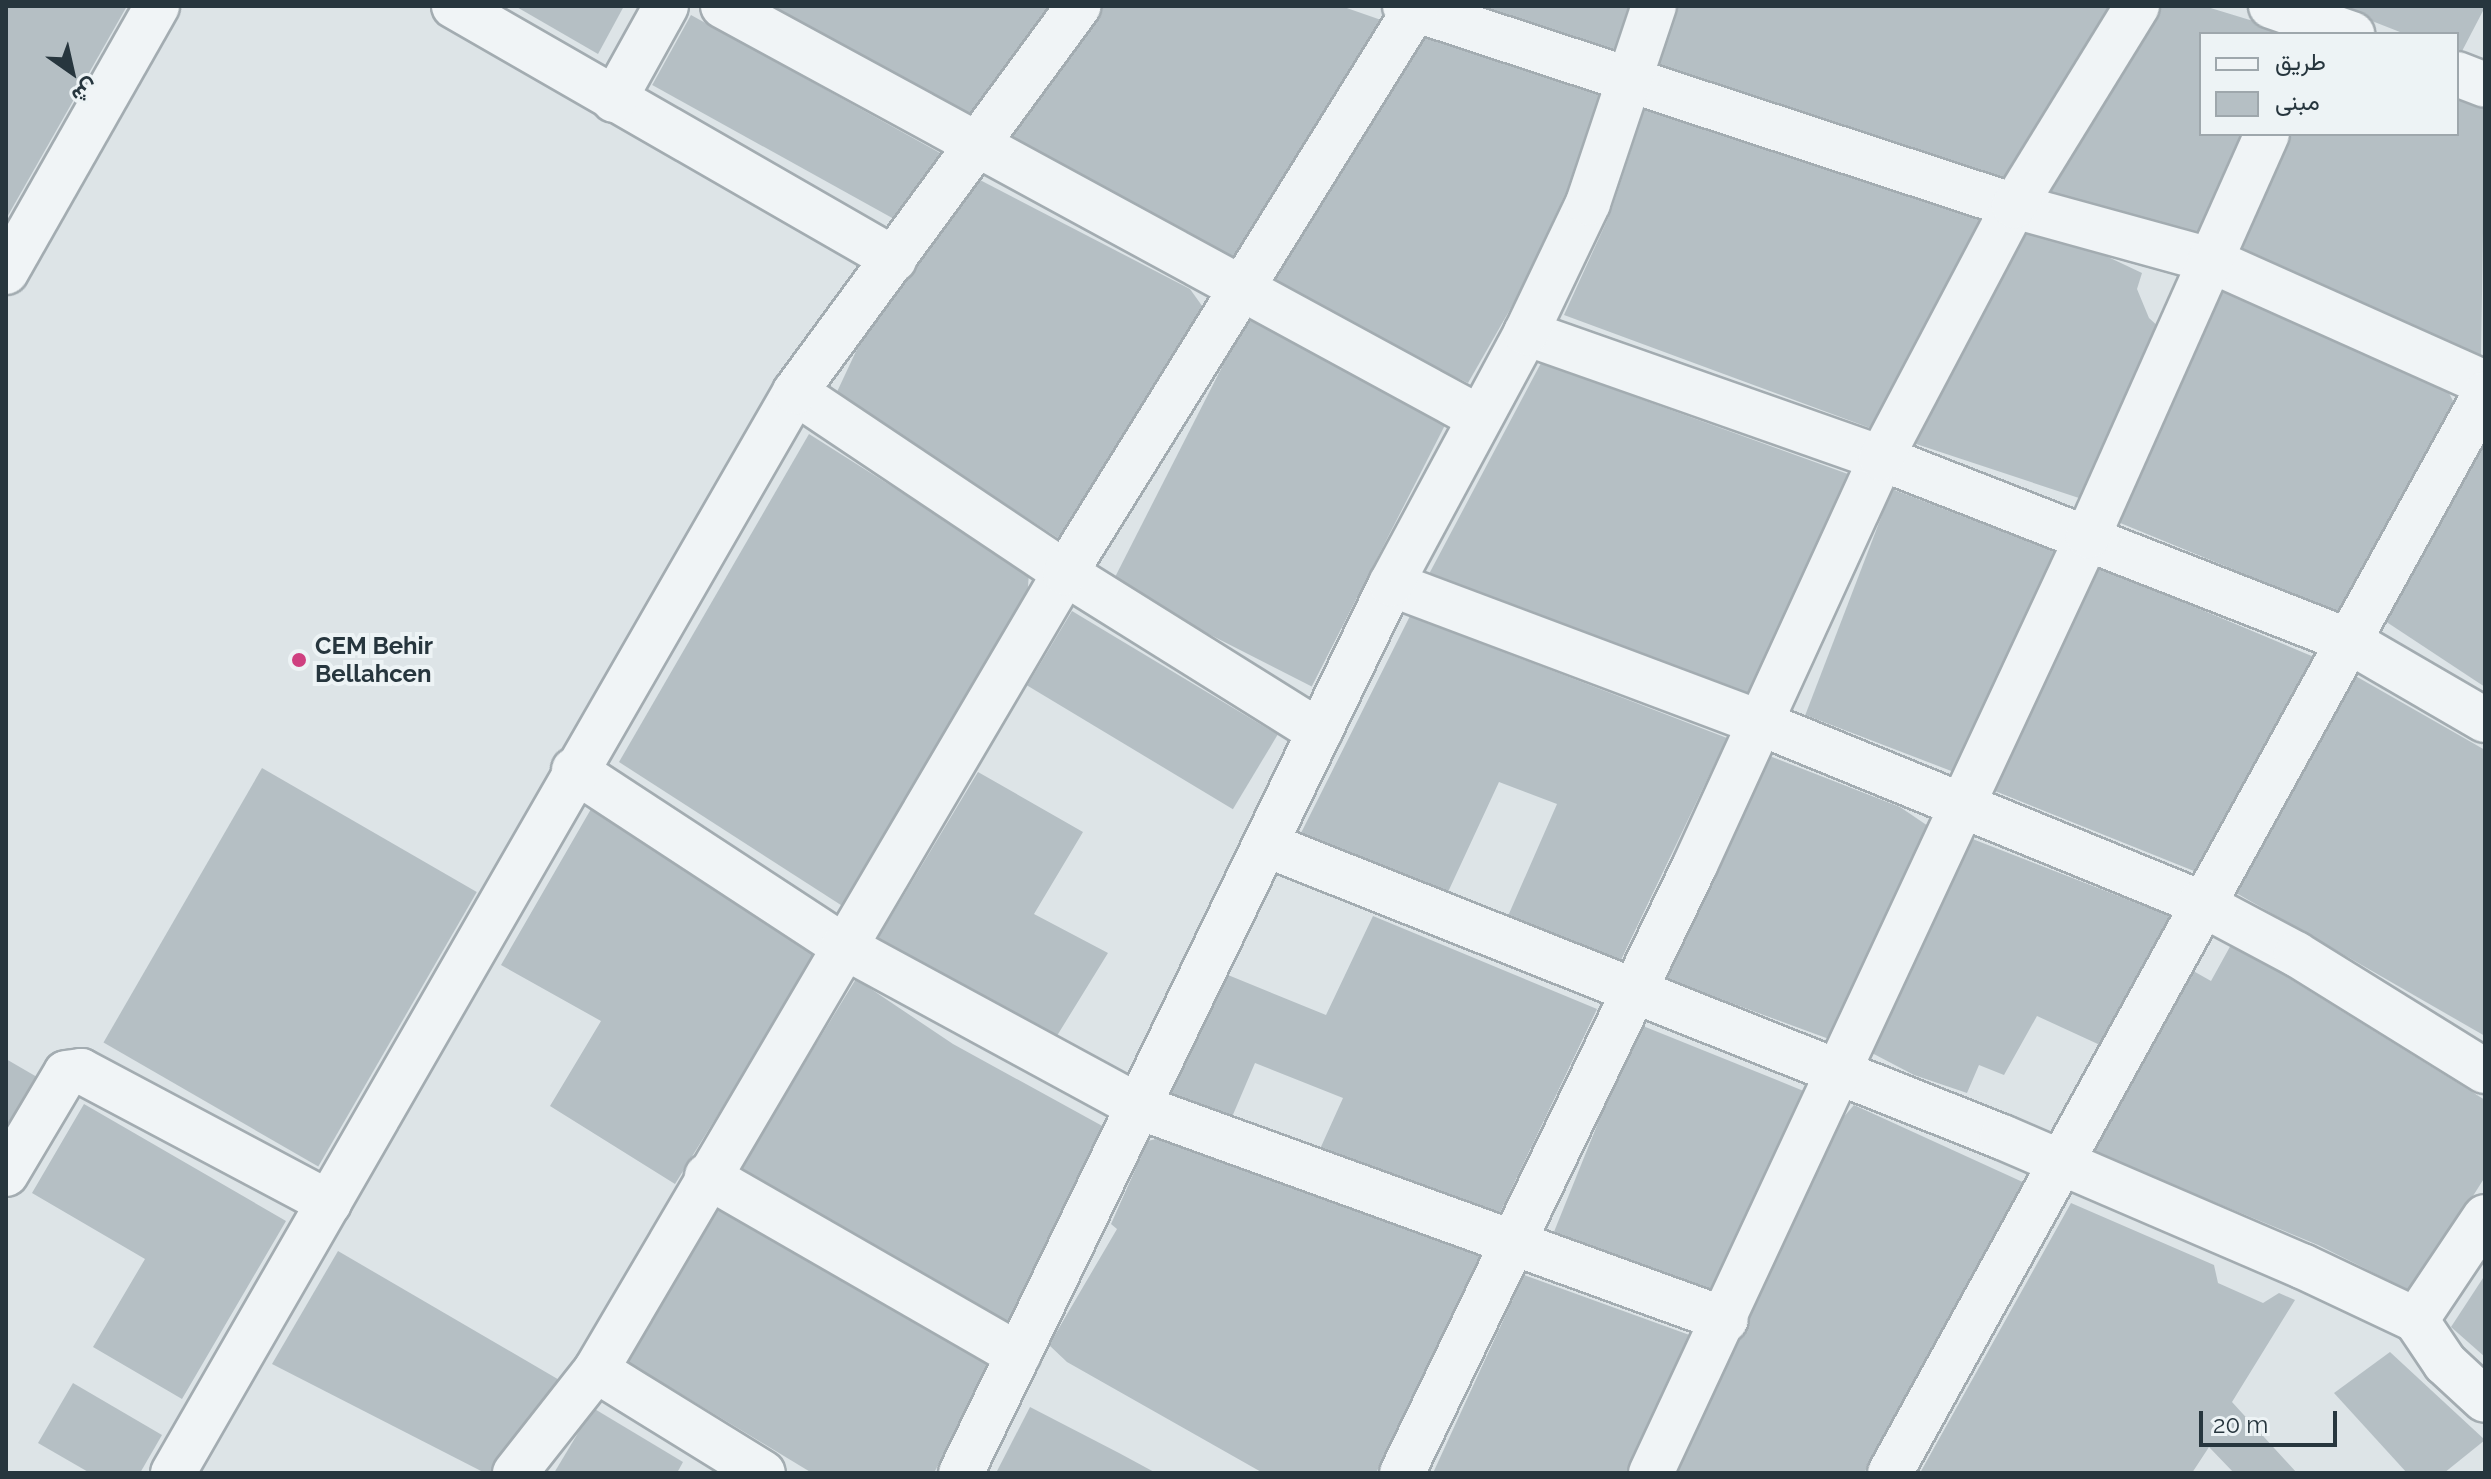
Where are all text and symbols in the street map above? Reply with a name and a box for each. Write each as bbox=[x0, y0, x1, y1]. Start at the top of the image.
north arrow bbox=[32, 32, 112, 112]
legend bbox=[2199, 32, 2459, 136]
text: طريق bbox=[2275, 47, 2326, 76]
text: ش bbox=[67, 74, 104, 110]
text: مبنى bbox=[2275, 87, 2320, 116]
place label: CEM Behir Bellahcen bbox=[315, 632, 433, 688]
marker: CEM Behir Bellahcen bbox=[290, 651, 308, 669]
scale bar bbox=[2203, 1395, 2341, 1445]
text: 20 m bbox=[2213, 1410, 2268, 1439]

